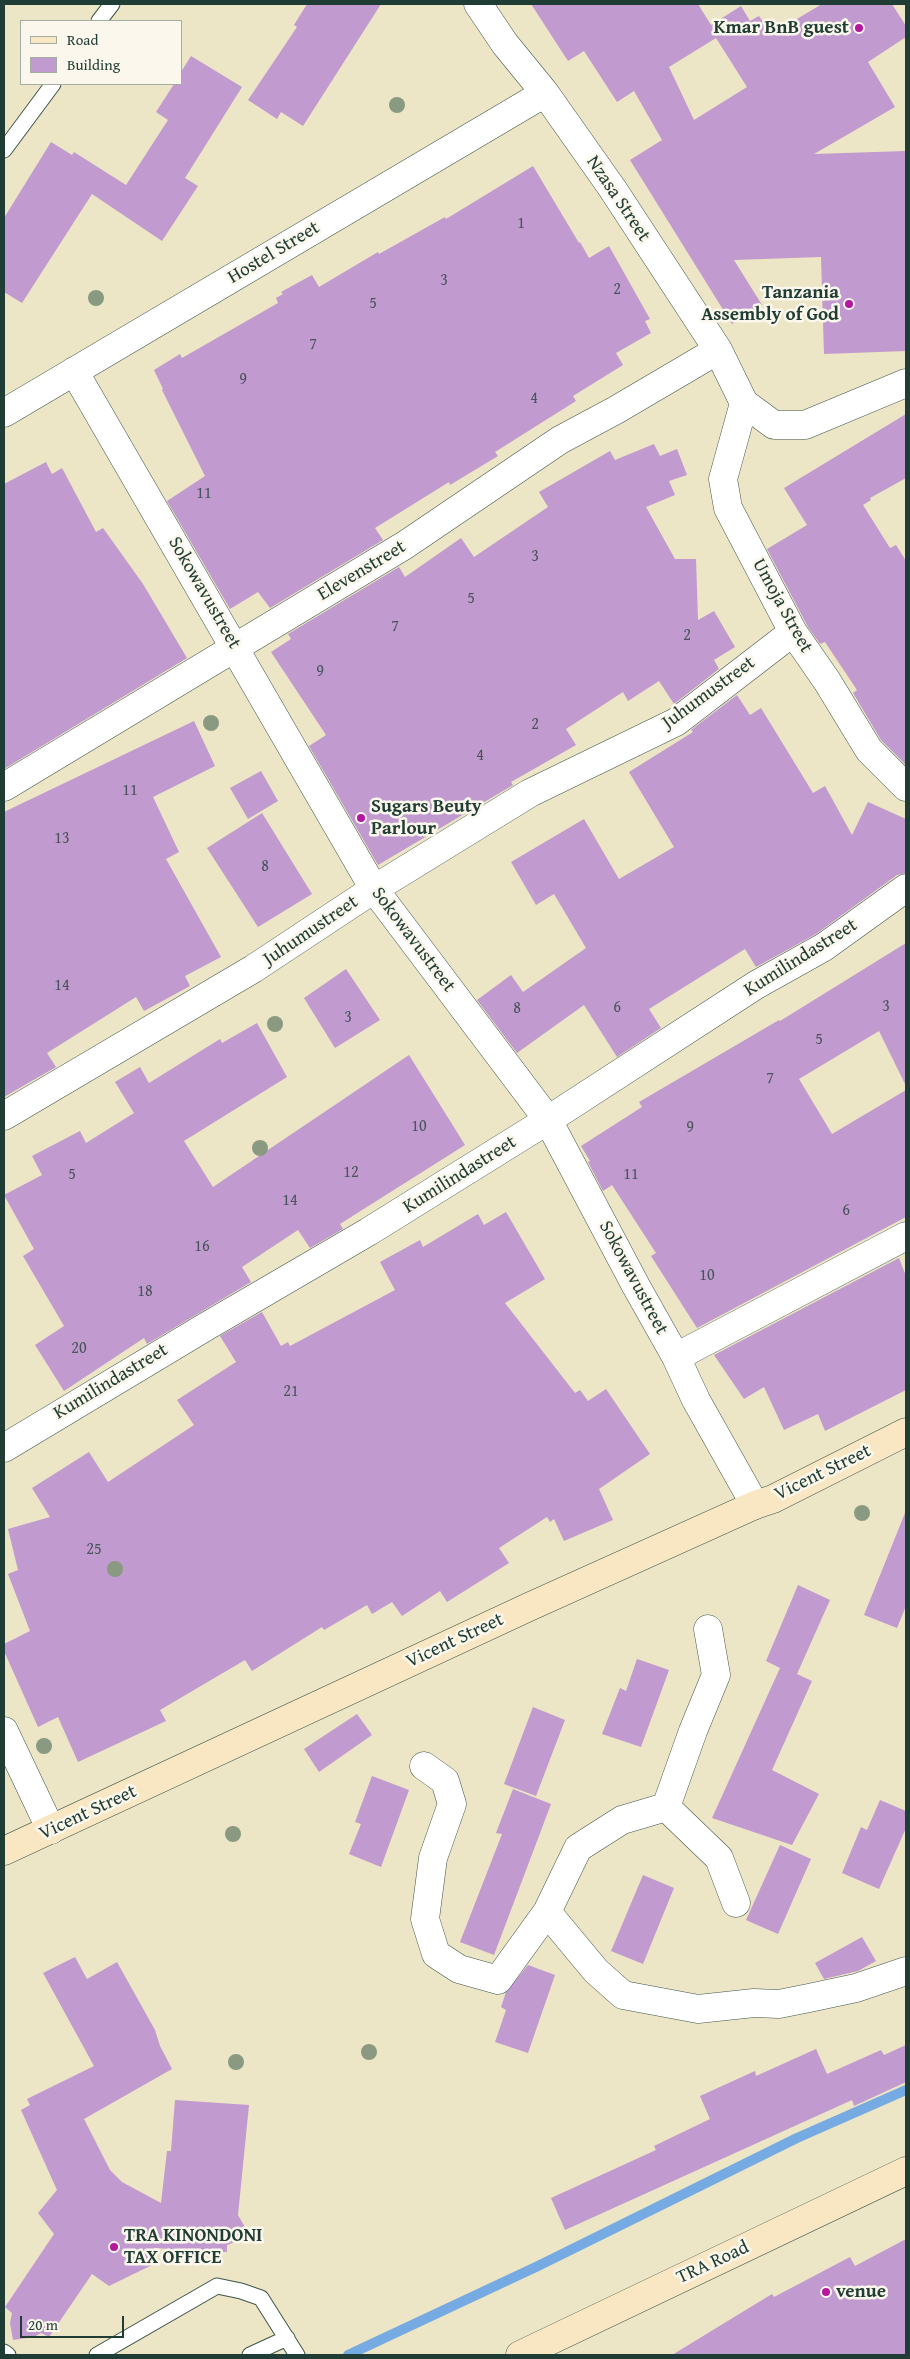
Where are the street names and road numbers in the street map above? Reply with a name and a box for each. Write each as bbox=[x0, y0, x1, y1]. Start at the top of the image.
street label: Nzasa Street bbox=[581, 152, 655, 246]
street label: Hostel Street bbox=[224, 217, 324, 289]
street label: Sokowavustreet bbox=[163, 533, 245, 653]
street label: Elevenstreet bbox=[314, 536, 410, 606]
street label: Umoja Street bbox=[747, 555, 817, 657]
street label: Juhumustreet bbox=[658, 652, 760, 734]
street label: Sokowavustreet bbox=[366, 883, 460, 997]
street label: Juhumustreet bbox=[259, 891, 363, 971]
street label: Kumilindastreet bbox=[740, 914, 862, 1002]
street label: Kumilindastreet bbox=[399, 1131, 521, 1219]
street label: Sokowavustreet bbox=[593, 1217, 673, 1339]
street label: Kumilindastreet bbox=[50, 1339, 172, 1425]
street label: Vicent Street bbox=[771, 1440, 875, 1506]
street label: Vicent Street bbox=[403, 1609, 507, 1673]
street label: Vicent Street bbox=[36, 1781, 140, 1845]
street label: TRA Road bbox=[673, 2236, 753, 2290]

